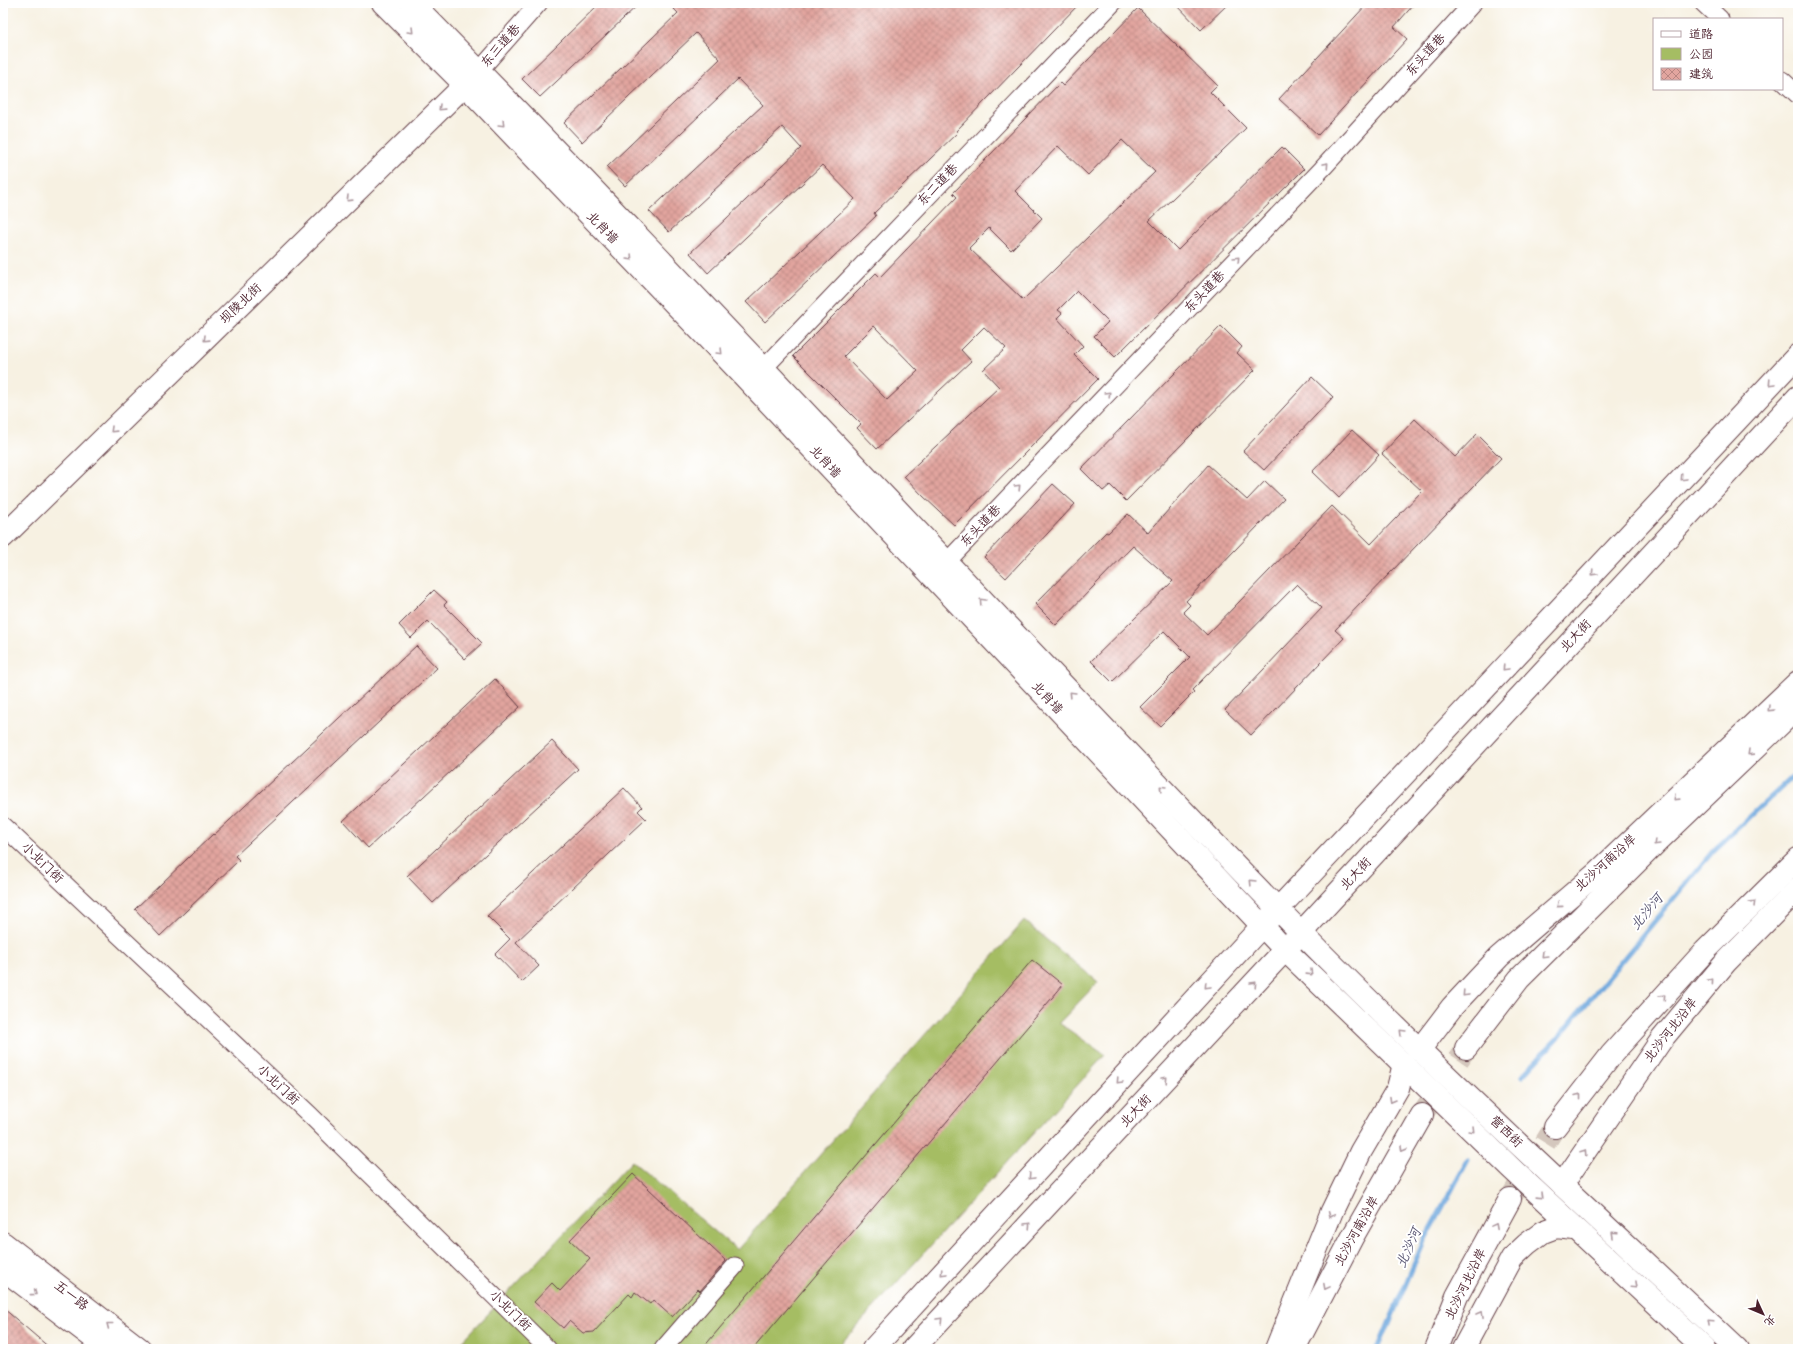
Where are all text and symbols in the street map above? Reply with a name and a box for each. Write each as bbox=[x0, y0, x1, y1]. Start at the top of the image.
legend bbox=[1653, 18, 1783, 90]
street label: 东三道巷 bbox=[478, 21, 524, 71]
one-way arrow bbox=[406, 26, 414, 34]
text: 道路 bbox=[1689, 27, 1713, 43]
street label: 东头道巷 bbox=[1402, 30, 1450, 80]
text: 公园 bbox=[1689, 47, 1713, 63]
text: 建筑 bbox=[1689, 67, 1713, 83]
one-way arrow bbox=[438, 104, 446, 111]
one-way arrow bbox=[497, 119, 504, 126]
street label: 东二道巷 bbox=[914, 160, 962, 210]
one-way arrow bbox=[1322, 162, 1329, 170]
one-way arrow bbox=[346, 194, 354, 202]
street label: 北肖墙 bbox=[582, 208, 622, 248]
one-way arrow bbox=[625, 253, 633, 261]
one-way arrow bbox=[1232, 256, 1239, 264]
street label: 东头道巷 bbox=[1181, 267, 1229, 317]
street label: 坝陵北街 bbox=[216, 280, 266, 328]
one-way arrow bbox=[203, 334, 211, 342]
one-way arrow bbox=[715, 347, 723, 355]
one-way arrow bbox=[1769, 378, 1776, 386]
one-way arrow bbox=[1103, 391, 1110, 398]
one-way arrow bbox=[110, 425, 118, 433]
street label: 北肖墙 bbox=[805, 442, 845, 482]
one-way arrow bbox=[1680, 473, 1687, 481]
one-way arrow bbox=[1013, 484, 1021, 492]
street label: 东头道巷 bbox=[957, 501, 1005, 551]
one-way arrow bbox=[1591, 568, 1599, 576]
one-way arrow bbox=[979, 598, 987, 606]
street label: 北大街 bbox=[1556, 616, 1596, 656]
one-way arrow bbox=[1502, 663, 1510, 671]
street label: 北肖墙 bbox=[1027, 678, 1067, 718]
one-way arrow bbox=[1069, 691, 1077, 699]
one-way arrow bbox=[1767, 704, 1775, 712]
one-way arrow bbox=[1747, 748, 1755, 756]
one-way arrow bbox=[1159, 785, 1167, 793]
one-way arrow bbox=[1673, 794, 1681, 801]
street label: 北沙河南沿岸 bbox=[1571, 831, 1641, 895]
one-way arrow bbox=[1653, 838, 1661, 846]
street label: 小北门街 bbox=[17, 839, 67, 887]
street label: 北大街 bbox=[1336, 854, 1376, 894]
one-way arrow bbox=[1249, 879, 1257, 887]
water label: 北沙河 bbox=[1627, 889, 1669, 934]
one-way arrow bbox=[1748, 900, 1756, 908]
one-way arrow bbox=[1557, 901, 1564, 908]
one-way arrow bbox=[1541, 950, 1549, 958]
one-way arrow bbox=[1305, 969, 1313, 976]
one-way arrow bbox=[1706, 978, 1713, 985]
one-way arrow bbox=[1205, 981, 1212, 989]
one-way arrow bbox=[1249, 981, 1256, 989]
one-way arrow bbox=[1462, 989, 1469, 997]
street label: 北沙河北沿岸 bbox=[1640, 994, 1702, 1066]
one-way arrow bbox=[1659, 994, 1666, 1002]
one-way arrow bbox=[1399, 1029, 1407, 1037]
street label: 小北门街 bbox=[253, 1061, 303, 1109]
one-way arrow bbox=[1160, 1076, 1168, 1084]
one-way arrow bbox=[1117, 1077, 1124, 1084]
street label: 北大街 bbox=[1116, 1091, 1156, 1131]
one-way arrow bbox=[1574, 1094, 1581, 1101]
one-way arrow bbox=[1389, 1096, 1396, 1103]
street label: 营西街 bbox=[1486, 1112, 1526, 1152]
one-way arrow bbox=[1467, 1125, 1475, 1133]
one-way arrow bbox=[1400, 1145, 1407, 1152]
one-way arrow bbox=[1579, 1150, 1587, 1157]
one-way arrow bbox=[1029, 1172, 1036, 1180]
one-way arrow bbox=[1535, 1191, 1543, 1199]
street label: 北沙河南沿岸 bbox=[1331, 1193, 1383, 1269]
one-way arrow bbox=[1327, 1211, 1335, 1218]
one-way arrow bbox=[1490, 1222, 1498, 1230]
one-way arrow bbox=[1024, 1223, 1031, 1230]
water label: 北沙河 bbox=[1392, 1223, 1427, 1271]
one-way arrow bbox=[1611, 1231, 1619, 1238]
street label: 北沙河北沿岸 bbox=[1441, 1245, 1491, 1323]
one-way arrow bbox=[941, 1268, 948, 1276]
street label: 五一路 bbox=[50, 1277, 92, 1315]
one-way arrow bbox=[1630, 1280, 1638, 1288]
one-way arrow bbox=[1324, 1283, 1331, 1291]
street label: 小北门街 bbox=[485, 1287, 535, 1335]
one-way arrow bbox=[30, 1288, 37, 1295]
north arrow bbox=[1743, 1294, 1783, 1334]
one-way arrow bbox=[1477, 1311, 1484, 1319]
text: 北 bbox=[1761, 1311, 1778, 1329]
one-way arrow bbox=[935, 1318, 942, 1325]
one-way arrow bbox=[1706, 1320, 1714, 1327]
one-way arrow bbox=[106, 1323, 113, 1330]

